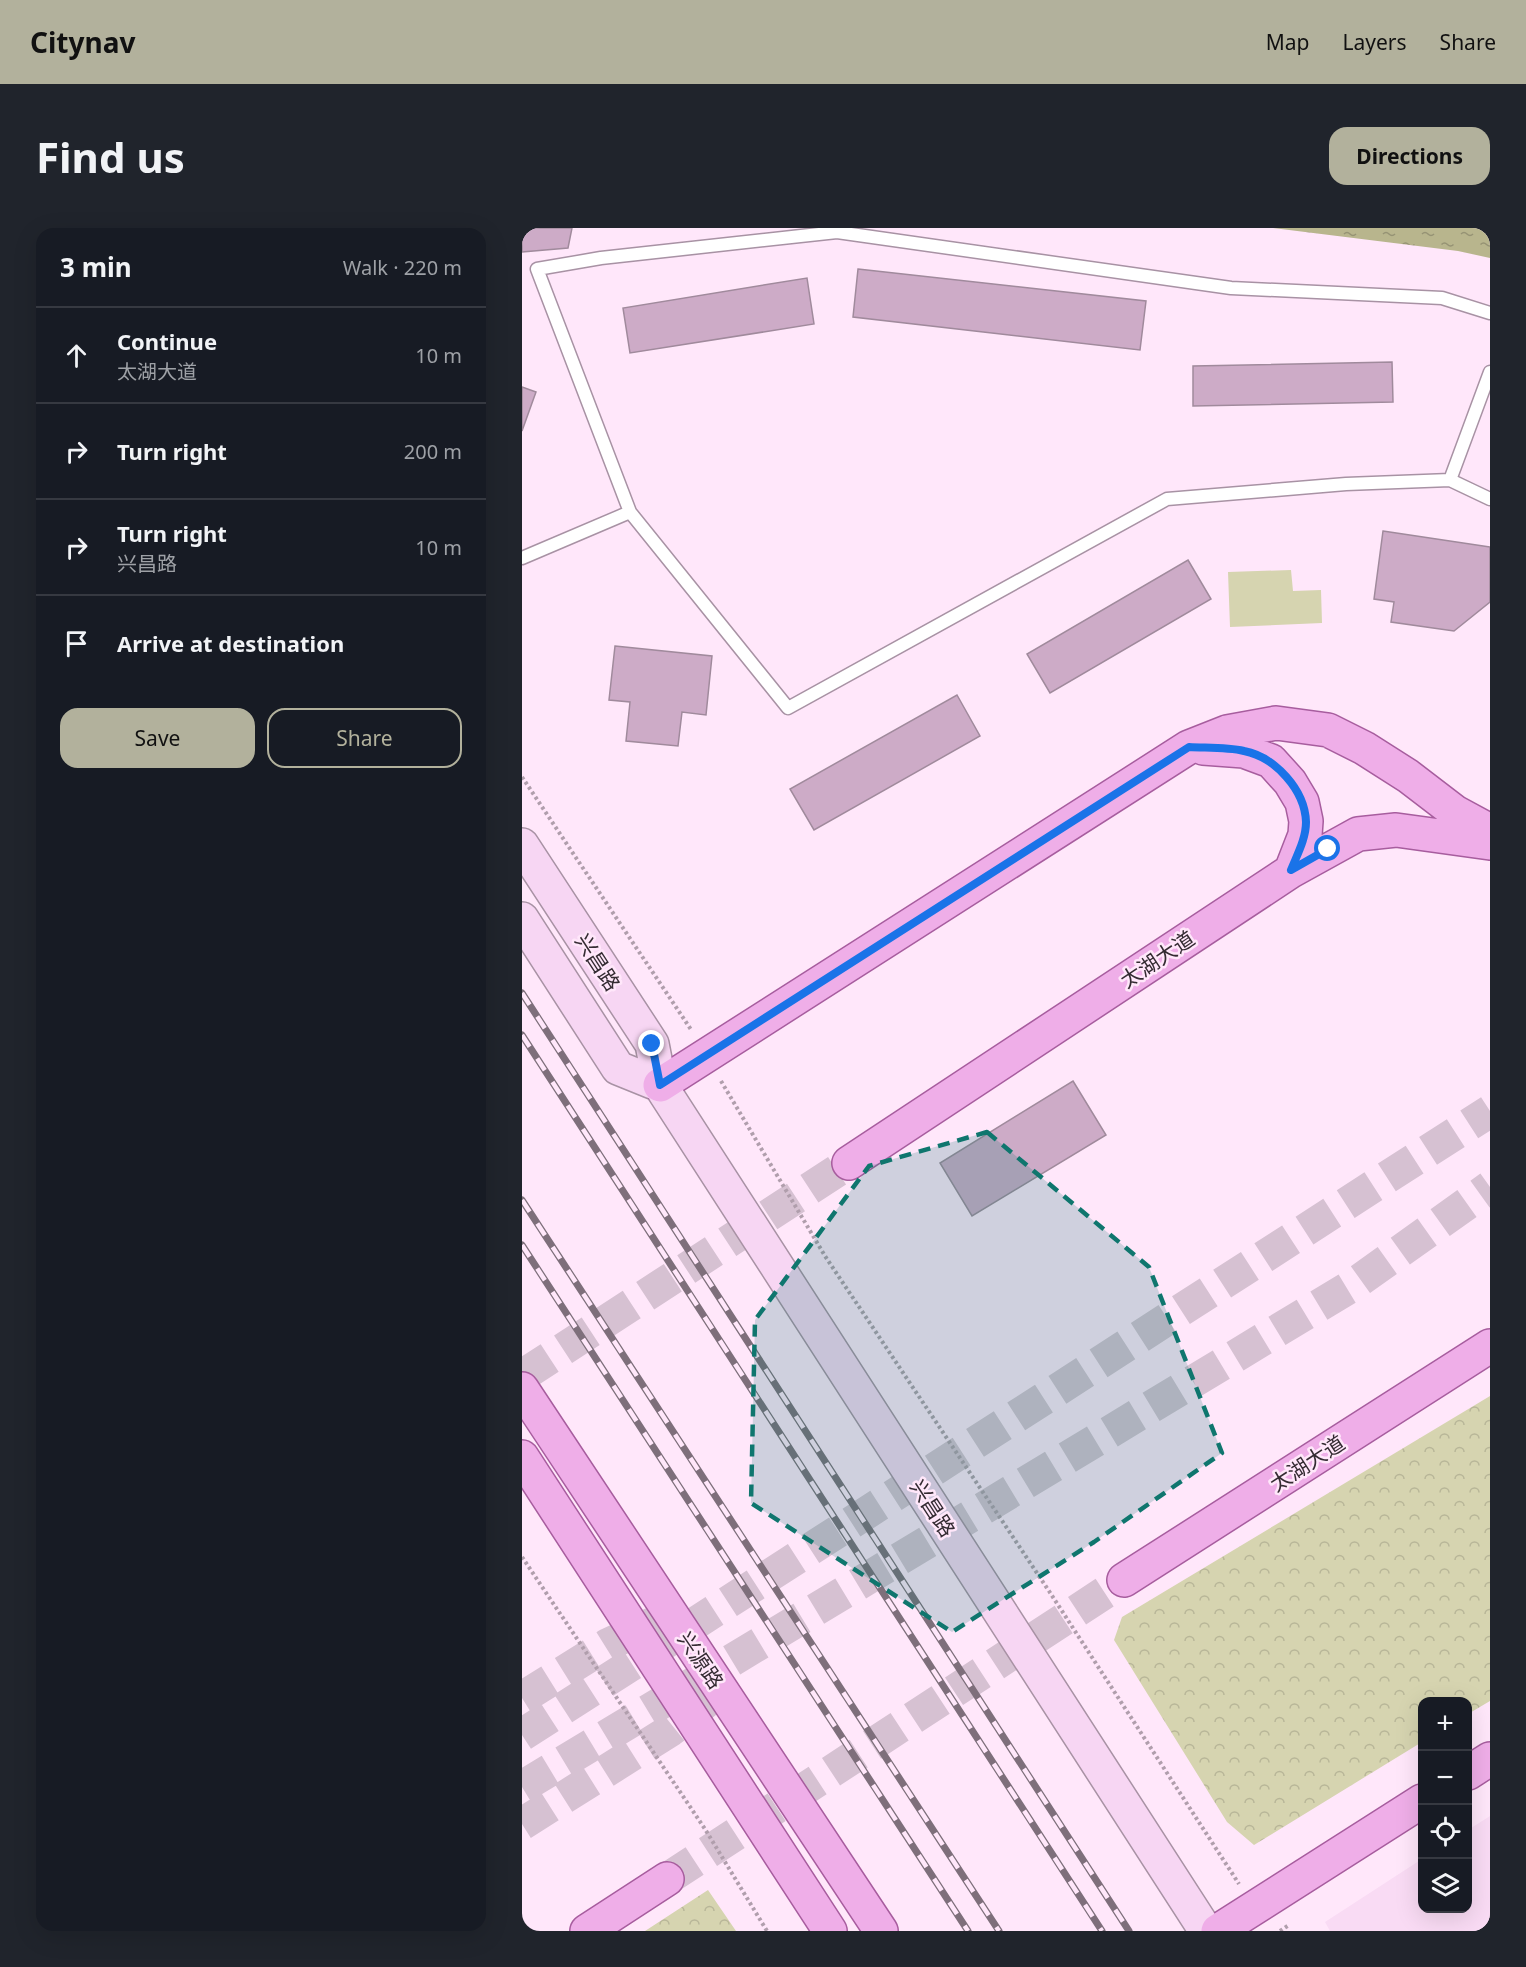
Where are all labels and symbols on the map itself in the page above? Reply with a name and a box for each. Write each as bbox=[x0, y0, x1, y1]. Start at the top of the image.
route start bbox=[1314, 835, 1340, 861]
street label: 太湖大道 bbox=[1114, 924, 1200, 994]
street label: 兴昌路 bbox=[569, 928, 627, 996]
route end bbox=[638, 1030, 664, 1056]
street label: 太湖大道 bbox=[1264, 1428, 1350, 1498]
street label: 兴昌路 bbox=[904, 1474, 962, 1542]
street label: 兴源路 bbox=[672, 1626, 730, 1694]

